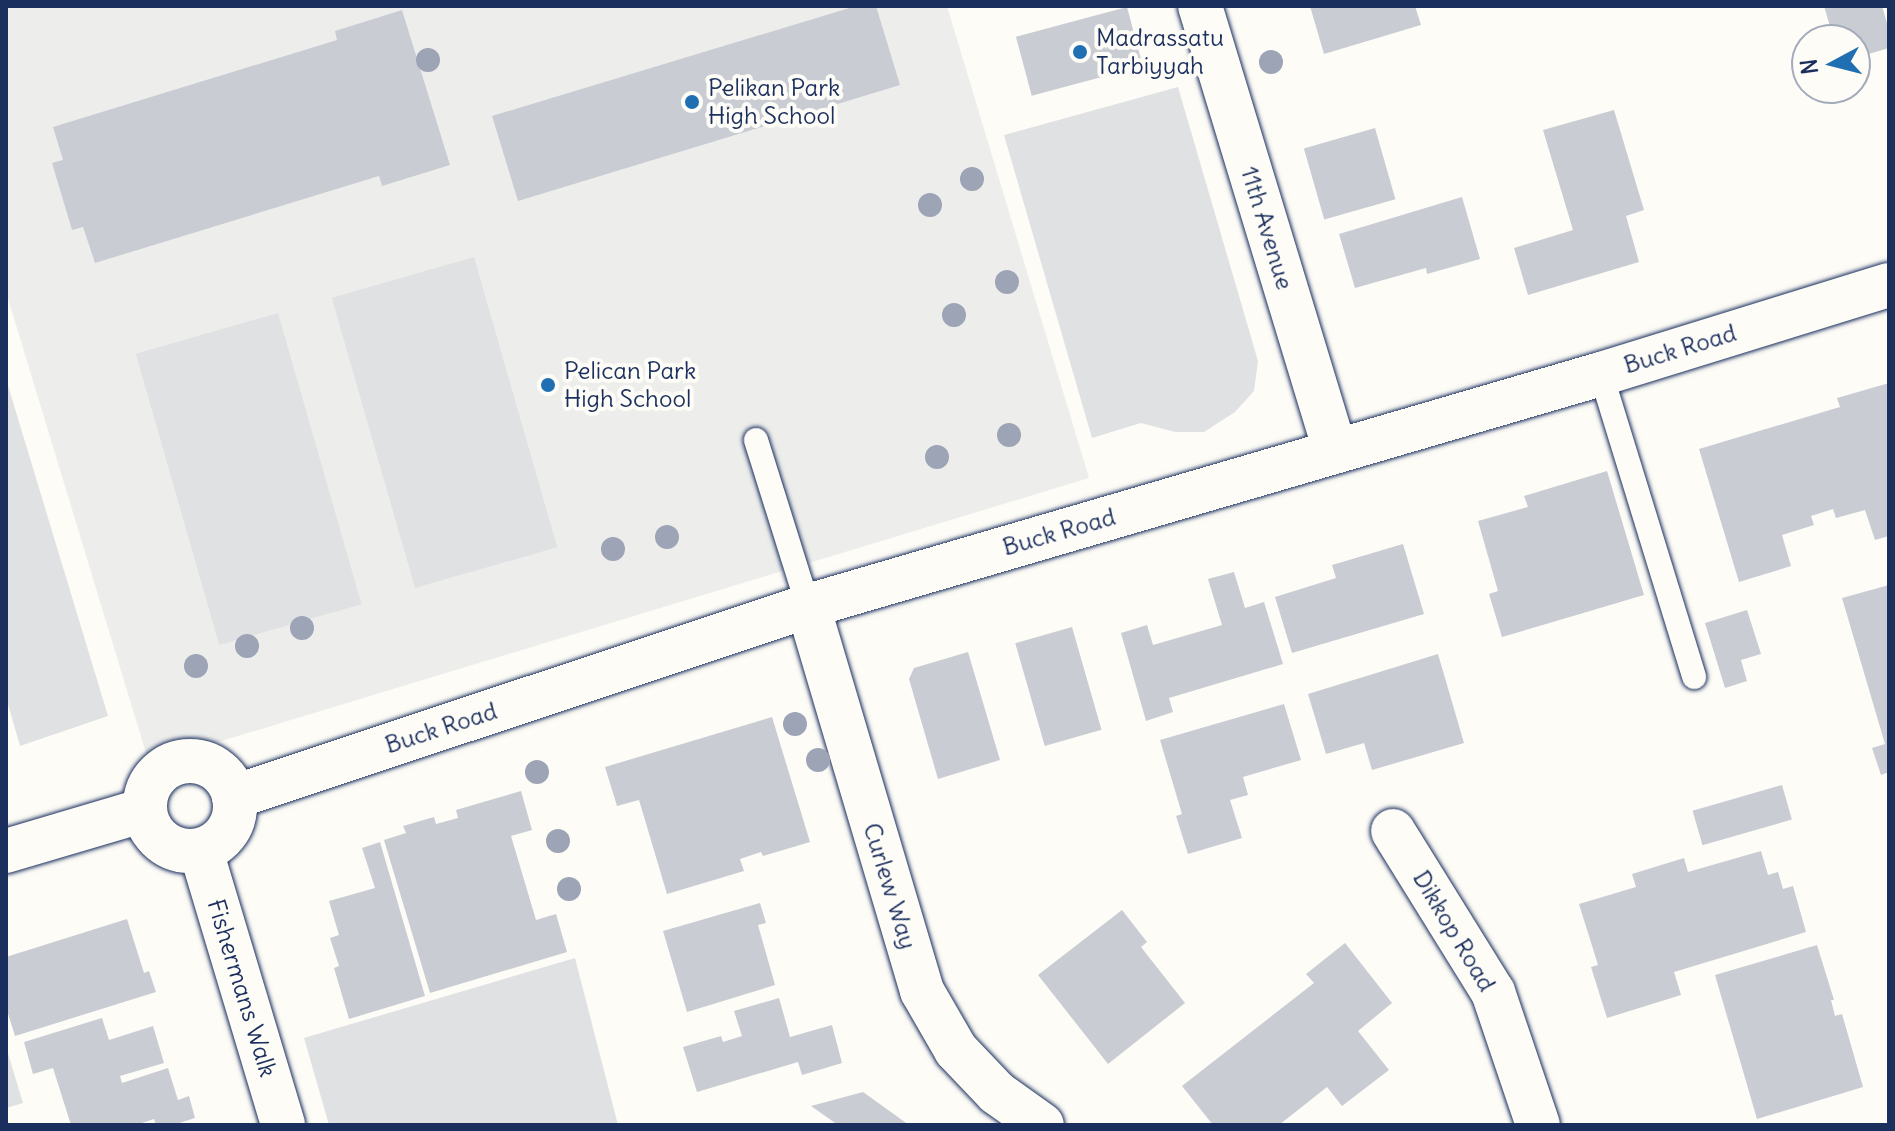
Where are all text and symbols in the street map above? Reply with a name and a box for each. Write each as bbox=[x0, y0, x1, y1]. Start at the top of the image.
place label: Madrassatu Tarbiyyah bbox=[1096, 24, 1224, 80]
north arrow bbox=[1791, 24, 1871, 104]
marker: Madrassatu Tarbiyyah bbox=[1071, 43, 1089, 61]
text: N bbox=[1794, 57, 1824, 76]
place label: Pelikan Park High School bbox=[708, 74, 840, 130]
marker: Pelikan Park High School bbox=[683, 93, 701, 111]
street label: 11th Avenue bbox=[1235, 163, 1299, 293]
street label: Buck Road bbox=[1620, 318, 1740, 380]
place label: Pelican Park High School bbox=[564, 357, 696, 413]
marker: Pelican Park High School bbox=[539, 376, 557, 394]
street label: Buck Road bbox=[999, 502, 1119, 562]
street label: Buck Road bbox=[381, 696, 501, 760]
street label: Curlew Way bbox=[857, 819, 923, 953]
street label: Dikkop Road bbox=[1407, 865, 1501, 997]
street label: Fishermans Walk bbox=[201, 896, 283, 1080]

